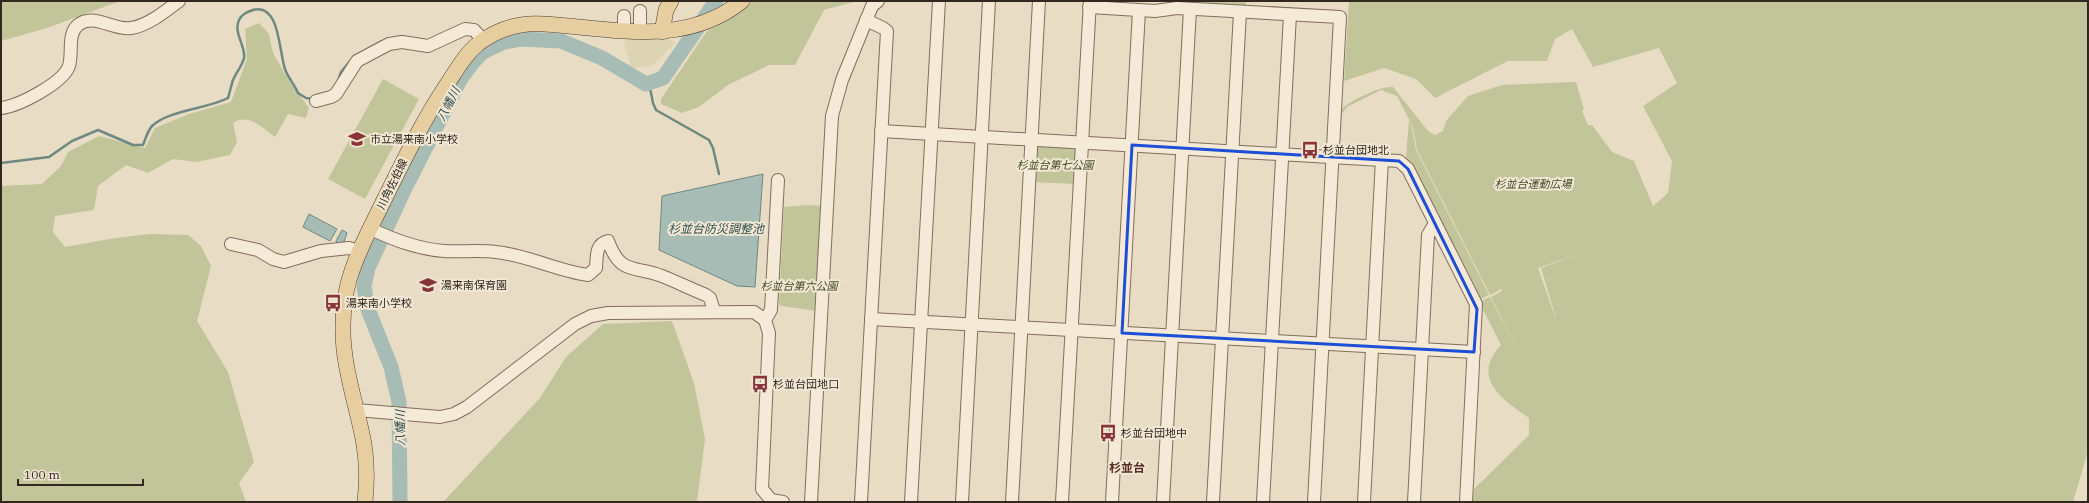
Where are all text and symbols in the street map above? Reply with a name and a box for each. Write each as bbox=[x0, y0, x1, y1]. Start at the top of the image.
water label: 八幡川 bbox=[433, 83, 464, 123]
school or university icon: 市立湯来南小学校 bbox=[347, 129, 367, 149]
place label: 市立湯来南小学校 bbox=[370, 132, 458, 146]
bus stop icon: 杉並台団地北 bbox=[1300, 140, 1320, 160]
place label: 杉並台団地北 bbox=[1323, 143, 1389, 157]
street label: 川角佐伯線 bbox=[374, 156, 410, 212]
park label: 杉並台第七公園 bbox=[1017, 158, 1095, 172]
park label: 杉並台運動広場 bbox=[1495, 177, 1573, 191]
water label: 杉並台防災調整池 bbox=[668, 221, 765, 236]
school or university icon: 湯来南保育園 bbox=[418, 275, 438, 295]
place label: 湯来南保育園 bbox=[441, 278, 507, 292]
park label: 杉並台第六公園 bbox=[761, 279, 839, 293]
bus stop icon: 湯来南小学校 bbox=[323, 293, 343, 313]
place label: 湯来南小学校 bbox=[346, 296, 412, 310]
bus stop icon: 杉並台団地口 bbox=[750, 374, 770, 394]
place label: 杉並台団地口 bbox=[773, 377, 839, 391]
water label: 八幡川 bbox=[392, 408, 408, 446]
bus stop icon: 杉並台団地中 bbox=[1098, 423, 1118, 443]
place label: 杉並台団地中 bbox=[1121, 426, 1187, 440]
district label: 杉並台 bbox=[1109, 460, 1145, 475]
scale bar bbox=[18, 461, 143, 487]
text: 100 m bbox=[24, 467, 60, 482]

